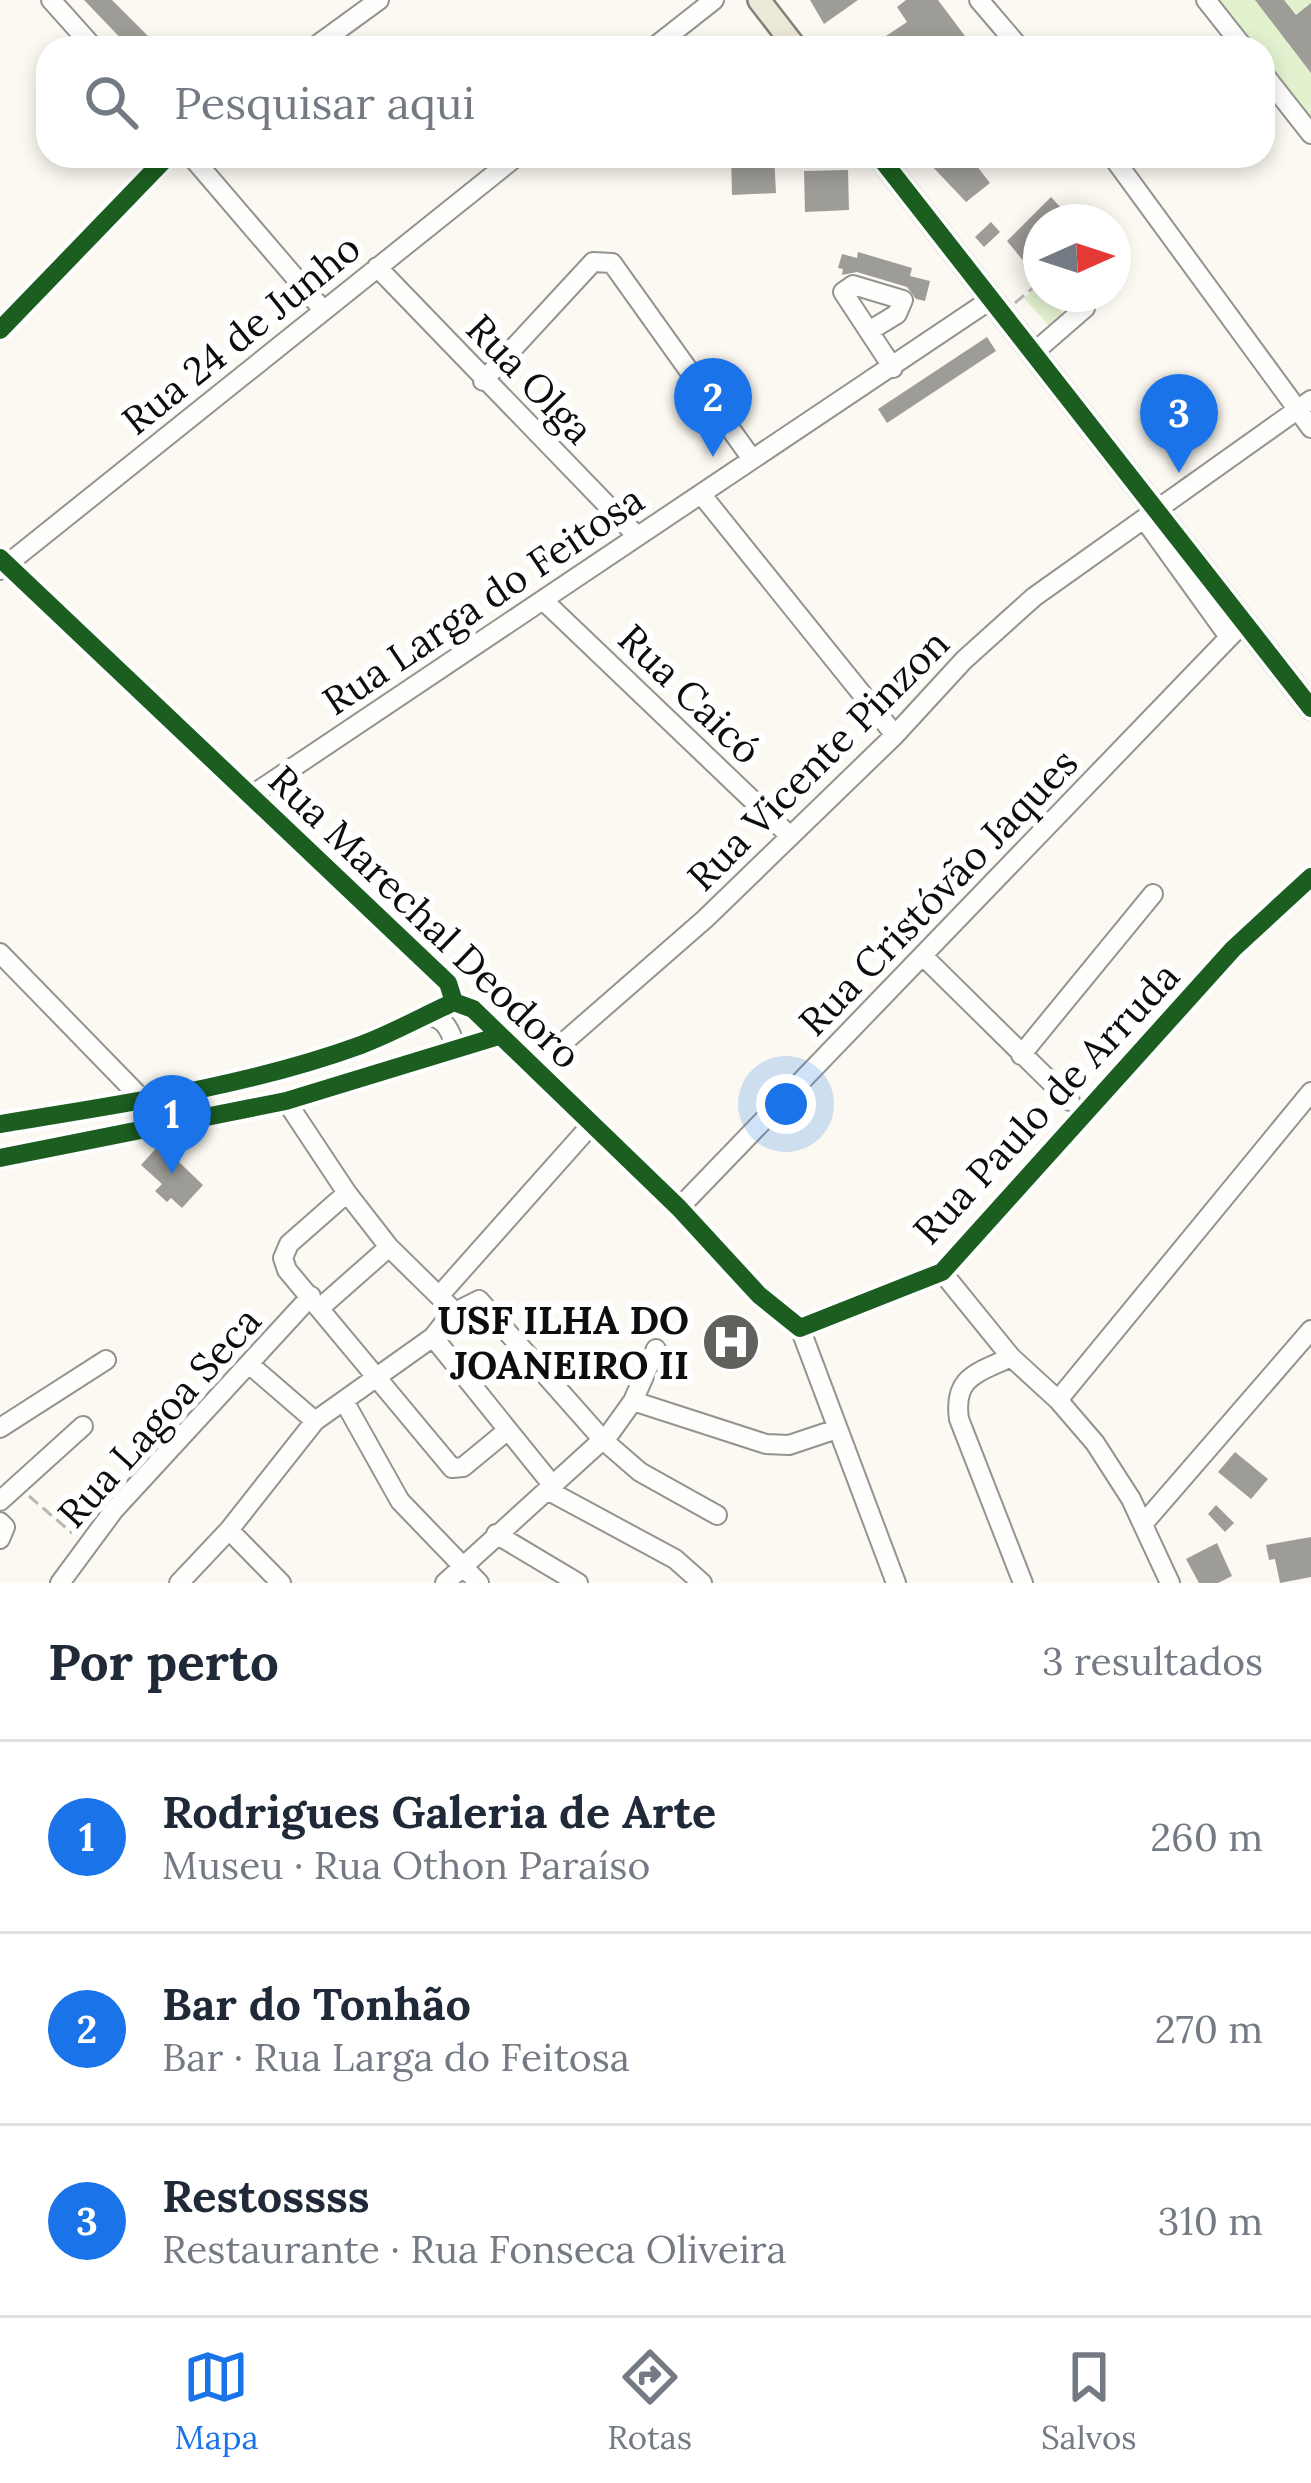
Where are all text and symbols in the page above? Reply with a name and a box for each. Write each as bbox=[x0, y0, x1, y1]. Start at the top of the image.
search box bbox=[36, 36, 1275, 168]
icon: search bbox=[78, 69, 144, 135]
text: Pesquisar aqui bbox=[174, 74, 475, 131]
north arrow bbox=[1023, 204, 1131, 312]
street label: Rua 24 de Junho bbox=[112, 223, 370, 445]
street label: Rua Olga bbox=[456, 304, 604, 454]
pin: 2 bbox=[674, 358, 752, 457]
pin: 3 bbox=[1140, 374, 1218, 473]
street label: Rua Larga do Feitosa bbox=[313, 474, 653, 726]
street label: Rua Caicó bbox=[608, 614, 772, 774]
street label: Rua Vicente Pinzon bbox=[677, 619, 959, 901]
street label: Rua Cristóvão Jaques bbox=[788, 738, 1088, 1046]
street label: Rua Marechal Deodoro bbox=[258, 755, 592, 1079]
street label: Rua Paulo de Arruda bbox=[902, 951, 1190, 1255]
your location bbox=[756, 1074, 816, 1134]
pin: 1 bbox=[133, 1075, 211, 1174]
place label: USF ILHA DO JOANEIRO II bbox=[437, 1295, 689, 1390]
street label: Rua Lagoa Seca bbox=[47, 1296, 271, 1538]
hospital icon: USF ILHA DO JOANEIRO II bbox=[700, 1311, 762, 1373]
text: Por perto bbox=[48, 1629, 279, 1694]
text: 3 resultados bbox=[1042, 1636, 1263, 1686]
text: Rodrigues Galeria de Arte bbox=[162, 1783, 716, 1840]
text: 1 bbox=[79, 1812, 95, 1862]
text: 260 m bbox=[1150, 1812, 1263, 1862]
text: Museu · Rua Othon Paraíso bbox=[162, 1840, 650, 1890]
text: Bar do Tonhão bbox=[162, 1975, 471, 2032]
text: 2 bbox=[77, 2004, 97, 2054]
text: 270 m bbox=[1155, 2004, 1263, 2054]
text: Bar · Rua Larga do Feitosa bbox=[162, 2032, 630, 2082]
text: Restossss bbox=[162, 2167, 370, 2224]
text: 3 bbox=[76, 2196, 98, 2246]
text: 310 m bbox=[1158, 2196, 1263, 2246]
text: Restaurante · Rua Fonseca Oliveira bbox=[162, 2224, 787, 2274]
tab: Mapa bbox=[174, 2344, 258, 2458]
tab: Rotas bbox=[607, 2344, 692, 2458]
tab: Salvos bbox=[1041, 2344, 1137, 2458]

